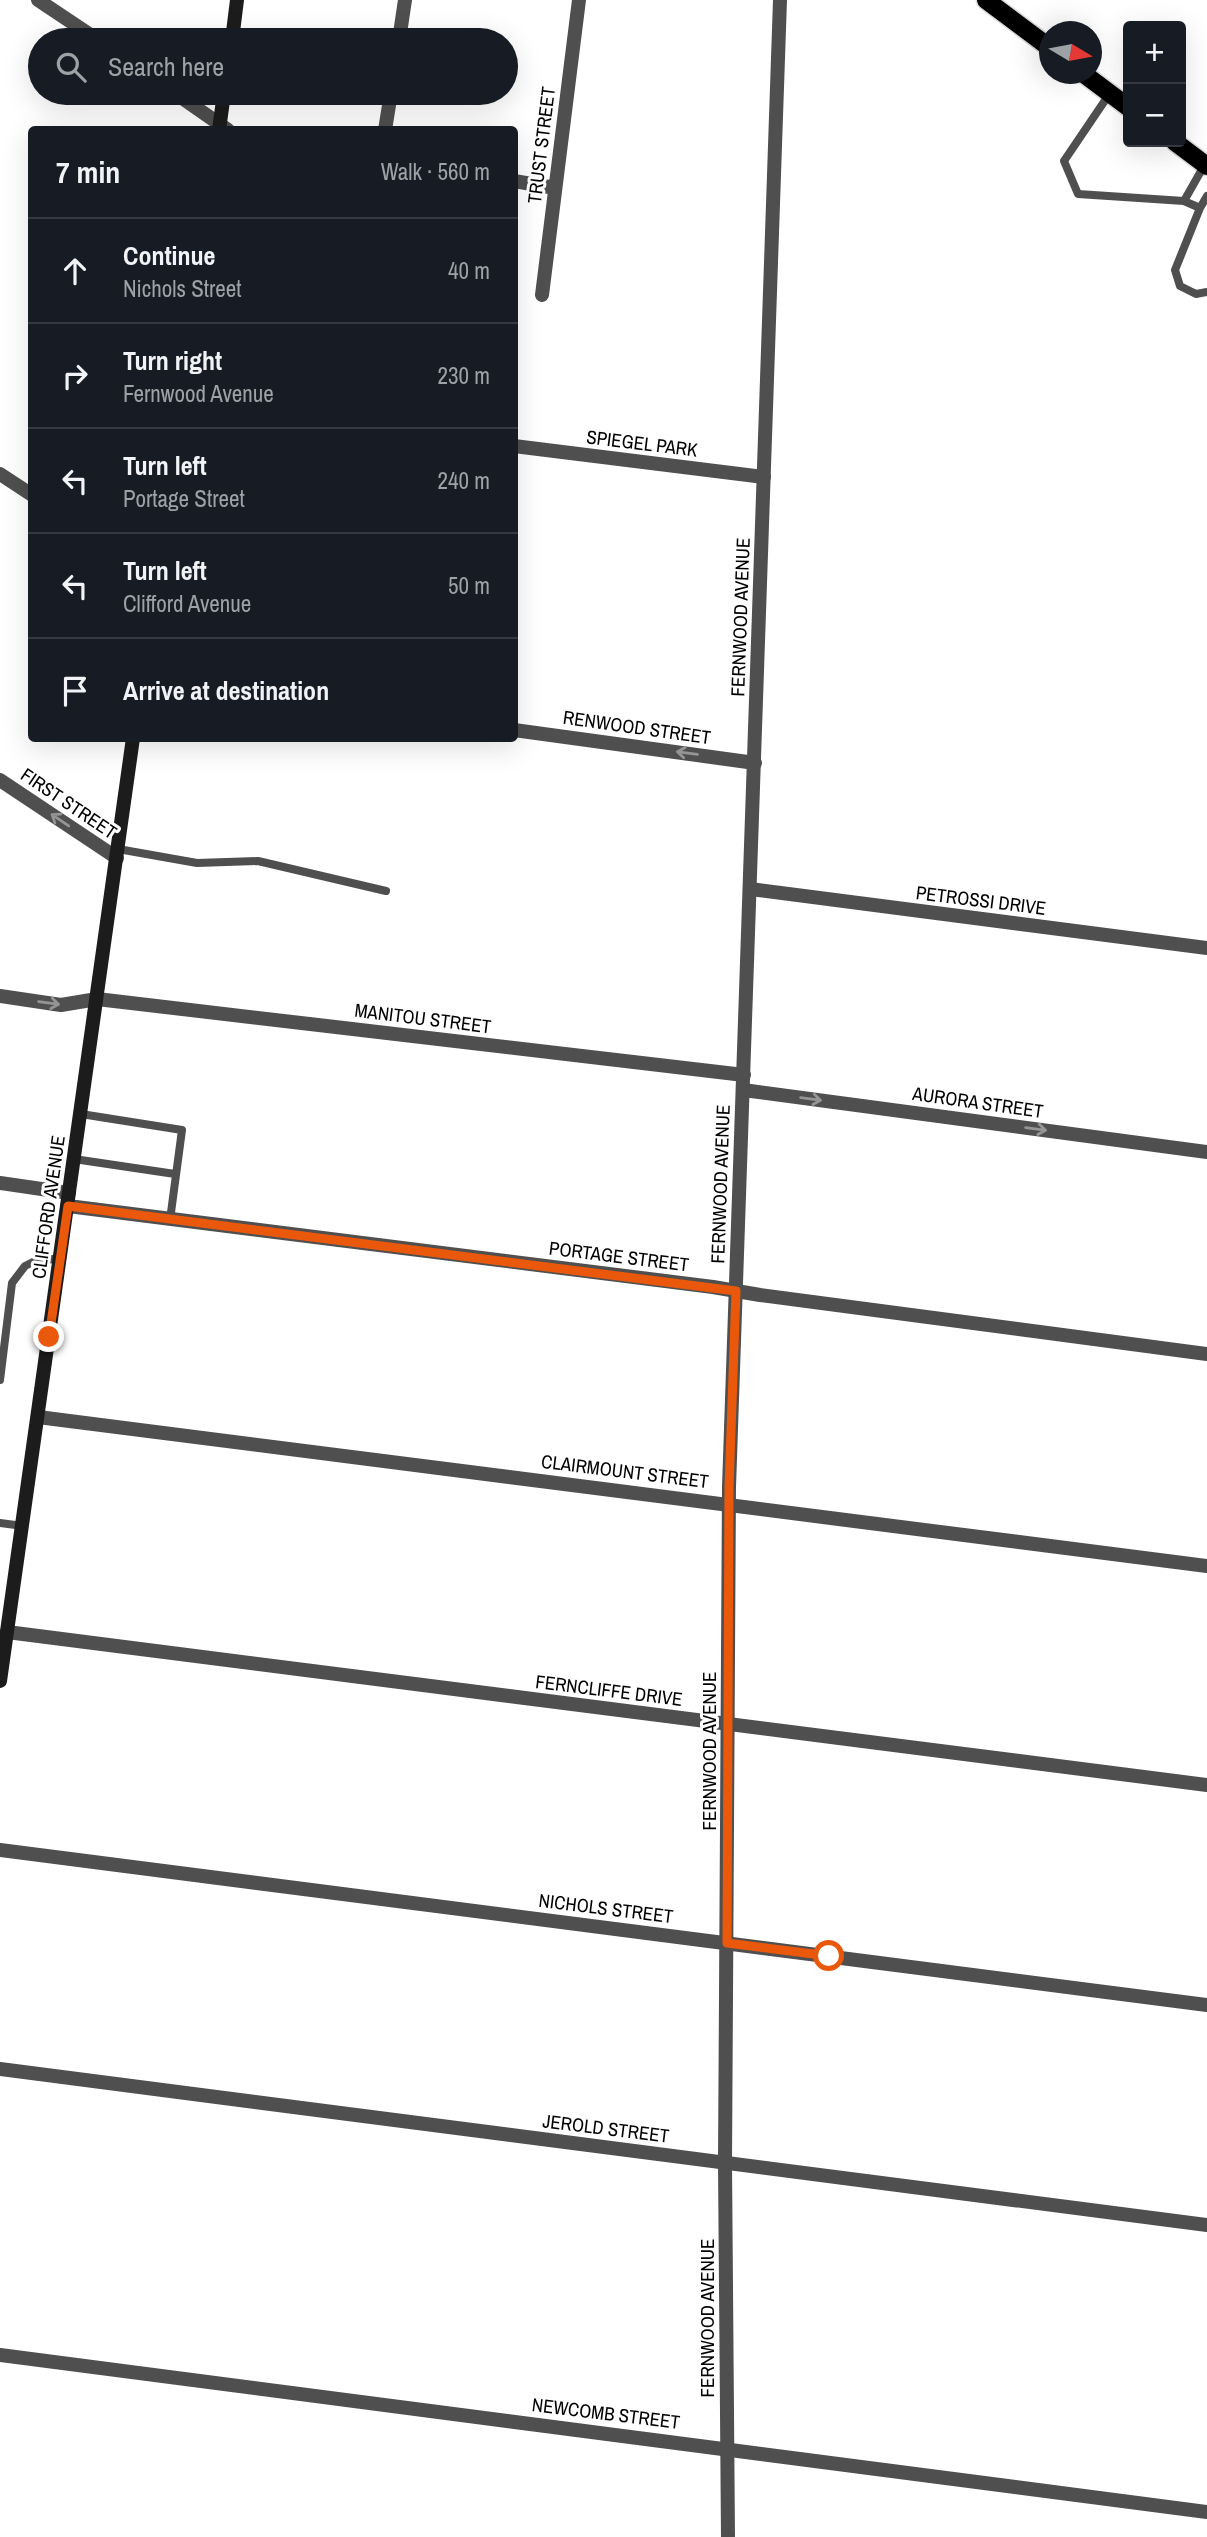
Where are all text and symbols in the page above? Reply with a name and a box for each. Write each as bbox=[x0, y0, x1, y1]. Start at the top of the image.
north arrow bbox=[1039, 21, 1102, 84]
map controls bbox=[1123, 21, 1186, 147]
button: + bbox=[1123, 21, 1186, 84]
search box bbox=[28, 28, 518, 105]
icon: search bbox=[52, 48, 90, 86]
text: Search here bbox=[108, 49, 224, 84]
button: − bbox=[1123, 84, 1186, 147]
street label: TRUST STREET bbox=[521, 85, 561, 205]
text: 7 min bbox=[56, 152, 120, 192]
text: Walk · 560 m bbox=[381, 156, 490, 187]
text: Continue bbox=[123, 238, 215, 273]
icon: ahead bbox=[56, 252, 94, 290]
text: 40 m bbox=[448, 255, 490, 286]
text: Nichols Street bbox=[123, 273, 241, 304]
text: Turn right bbox=[123, 343, 222, 378]
icon: right bbox=[56, 357, 94, 395]
text: 230 m bbox=[438, 360, 490, 391]
text: Fernwood Avenue bbox=[123, 378, 274, 409]
street label: SPIEGEL PARK bbox=[585, 423, 700, 463]
text: Turn left bbox=[123, 448, 207, 483]
icon: left bbox=[56, 462, 94, 500]
text: 240 m bbox=[438, 465, 490, 496]
text: Portage Street bbox=[123, 483, 245, 514]
street label: FERNWOOD AVENUE bbox=[724, 537, 756, 697]
text: Turn left bbox=[123, 553, 207, 588]
icon: left bbox=[56, 567, 94, 605]
text: 50 m bbox=[448, 570, 490, 601]
text: Clifford Avenue bbox=[123, 588, 251, 619]
icon: arrive bbox=[56, 672, 94, 710]
text: Arrive at destination bbox=[123, 673, 329, 708]
street label: RENWOOD STREET bbox=[561, 704, 713, 750]
one-way arrow bbox=[676, 747, 699, 760]
street label: FIRST STREET bbox=[16, 761, 122, 845]
one-way arrow bbox=[51, 813, 70, 827]
street label: PETROSSI DRIVE bbox=[915, 879, 1047, 921]
one-way arrow bbox=[37, 997, 59, 1010]
street label: MANITOU STREET bbox=[353, 997, 493, 1039]
street label: AURORA STREET bbox=[910, 1080, 1045, 1124]
one-way arrow bbox=[799, 1093, 822, 1106]
street label: FERNWOOD AVENUE bbox=[704, 1104, 736, 1264]
one-way arrow bbox=[1024, 1123, 1047, 1136]
street label: CLIFFORD AVENUE bbox=[25, 1134, 71, 1280]
street label: PORTAGE STREET bbox=[548, 1235, 691, 1278]
route end bbox=[33, 1321, 64, 1352]
street label: CLAIRMOUNT STREET bbox=[540, 1448, 711, 1494]
street label: FERNCLIFFE DRIVE bbox=[534, 1668, 684, 1712]
street label: FERNWOOD AVENUE bbox=[696, 1671, 722, 1831]
street label: NICHOLS STREET bbox=[537, 1887, 675, 1929]
route start bbox=[813, 1940, 844, 1971]
street label: JEROLD STREET bbox=[541, 2107, 671, 2149]
street label: FERNWOOD AVENUE bbox=[694, 2238, 720, 2398]
street label: NEWCOMB STREET bbox=[531, 2391, 682, 2435]

